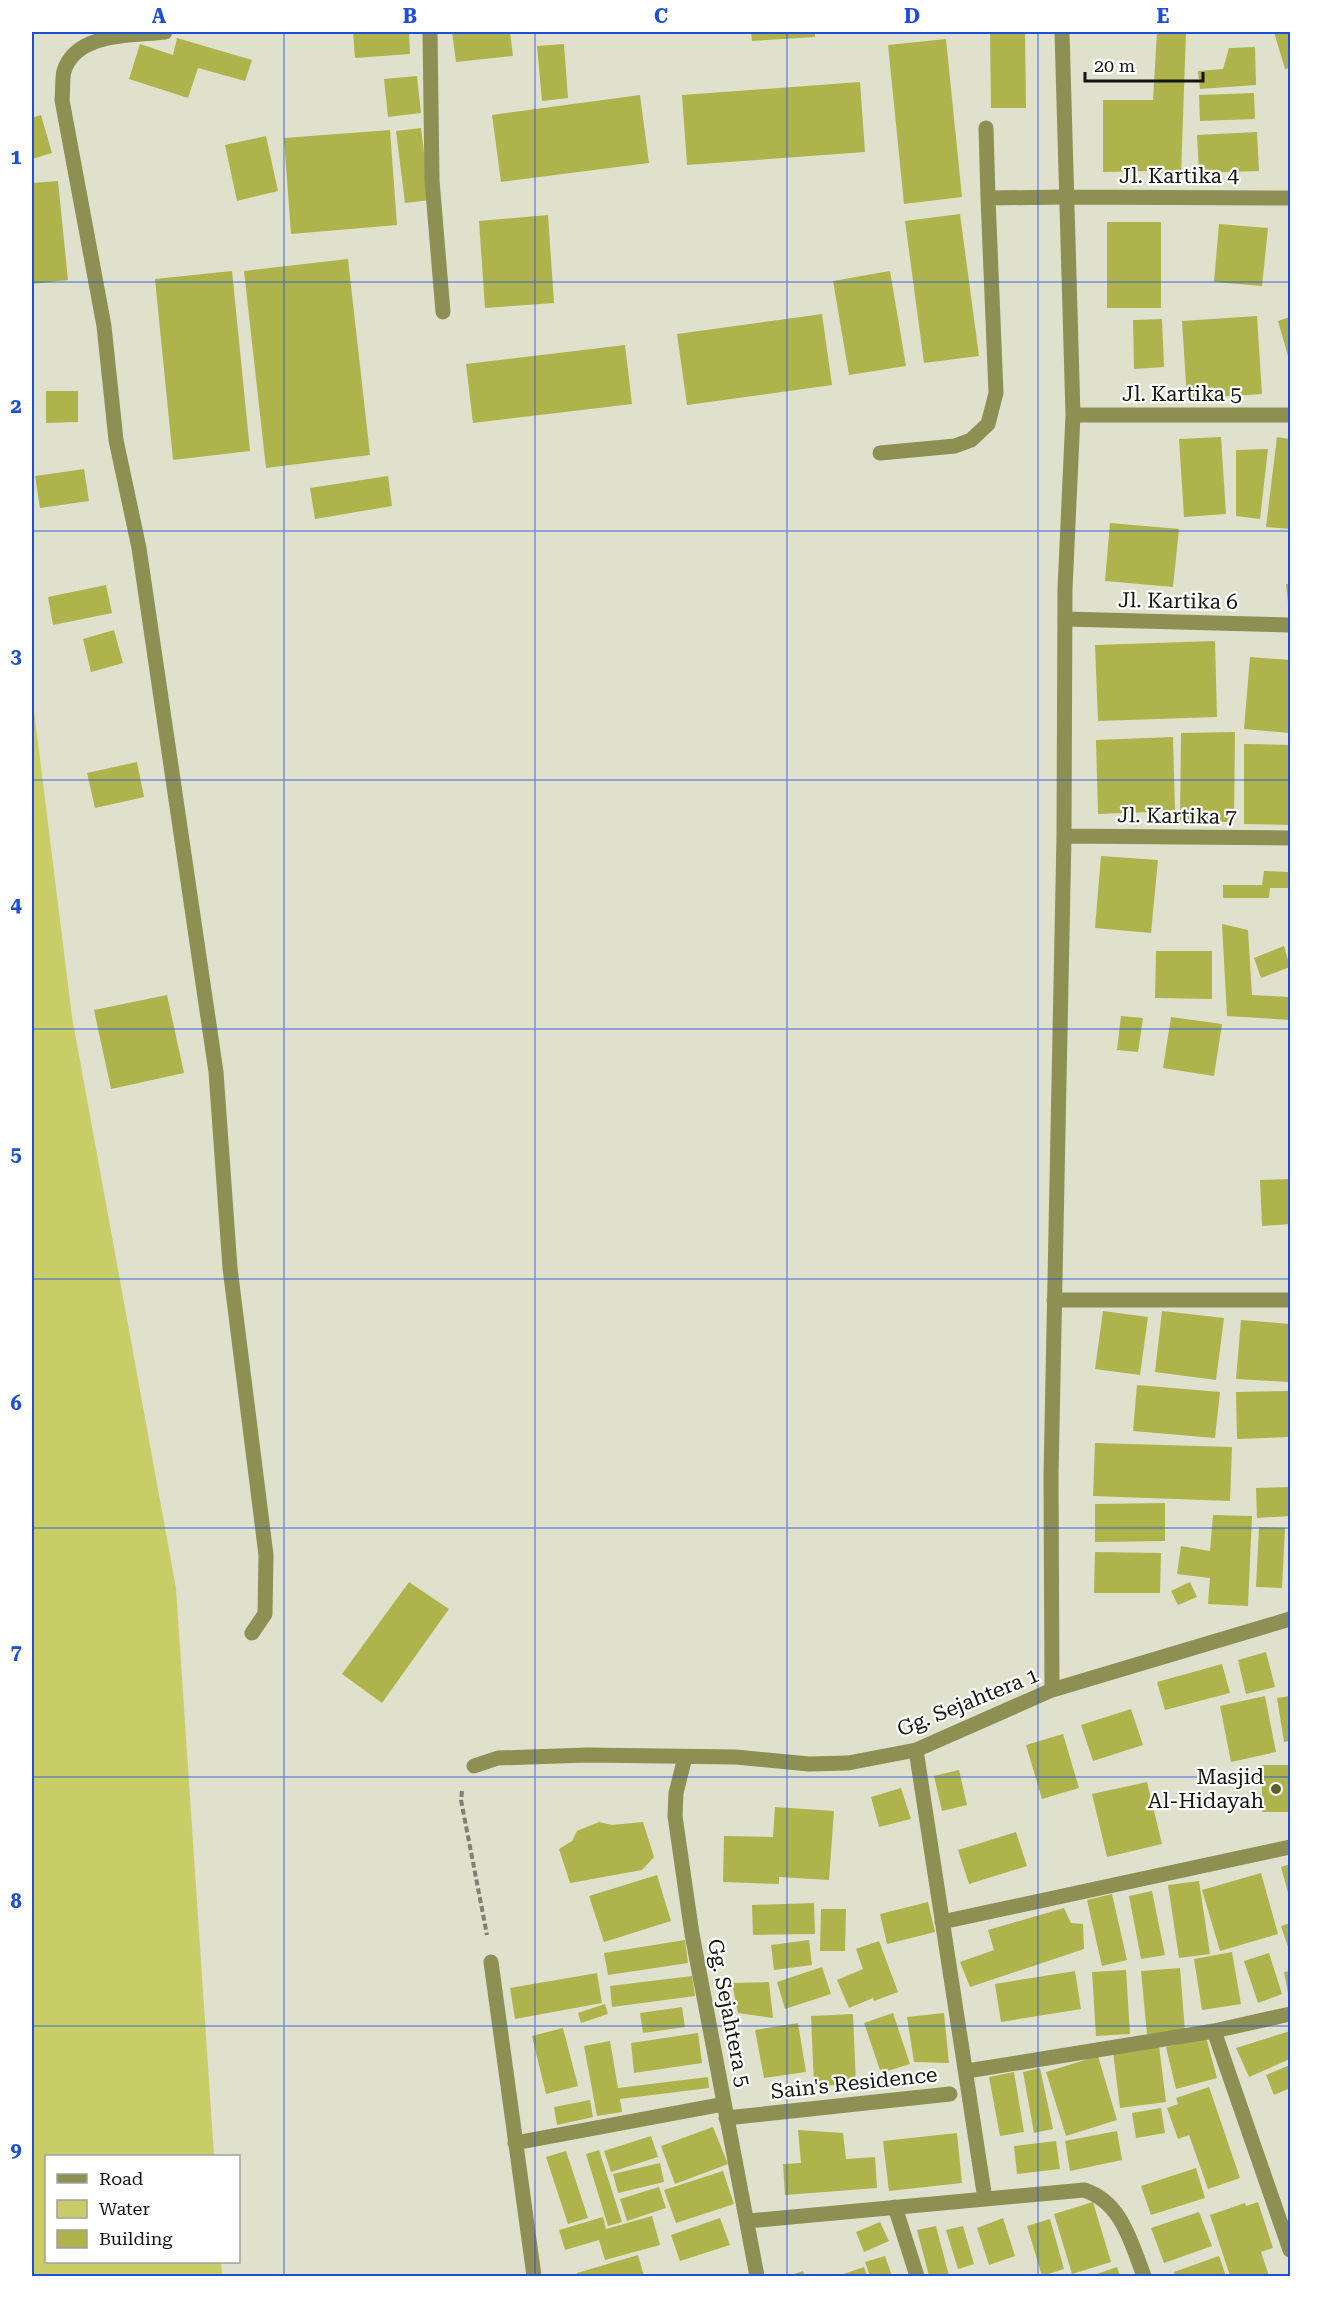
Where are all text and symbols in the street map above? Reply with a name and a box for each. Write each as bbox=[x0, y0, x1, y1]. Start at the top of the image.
text: A bbox=[152, 4, 167, 28]
text: B bbox=[403, 4, 417, 28]
text: C bbox=[654, 4, 668, 28]
text: D bbox=[904, 4, 920, 28]
text: E bbox=[1157, 4, 1170, 28]
scale bar bbox=[1085, 45, 1204, 83]
text: 20 m bbox=[1094, 55, 1135, 76]
text: 1 bbox=[10, 145, 22, 169]
street label: Jl. Kartika 4 bbox=[1119, 164, 1239, 188]
street label: Jl. Kartika 5 bbox=[1122, 382, 1242, 406]
text: 2 bbox=[10, 394, 22, 418]
street label: Jl. Kartika 6 bbox=[1118, 588, 1238, 614]
text: 3 bbox=[10, 644, 22, 668]
street label: Jl. Kartika 7 bbox=[1117, 803, 1237, 829]
text: 4 bbox=[10, 893, 22, 917]
text: 5 bbox=[10, 1142, 22, 1166]
text: 6 bbox=[10, 1391, 22, 1415]
text: 7 bbox=[10, 1640, 22, 1664]
street label: Gg. Sejahtera 1 bbox=[894, 1663, 1042, 1741]
place label: Masjid Al-Hidayah bbox=[1148, 1765, 1265, 1813]
marker: Masjid Al-Hidayah bbox=[1269, 1782, 1283, 1796]
text: 8 bbox=[10, 1889, 22, 1913]
street label: Gg. Sejahtera 5 bbox=[703, 1937, 755, 2089]
street label: Sain's Residence bbox=[769, 2062, 939, 2104]
text: 9 bbox=[10, 2138, 22, 2162]
legend bbox=[45, 2155, 240, 2263]
text: Road bbox=[99, 2168, 144, 2189]
text: Water bbox=[99, 2198, 150, 2219]
text: Building bbox=[99, 2228, 173, 2249]

